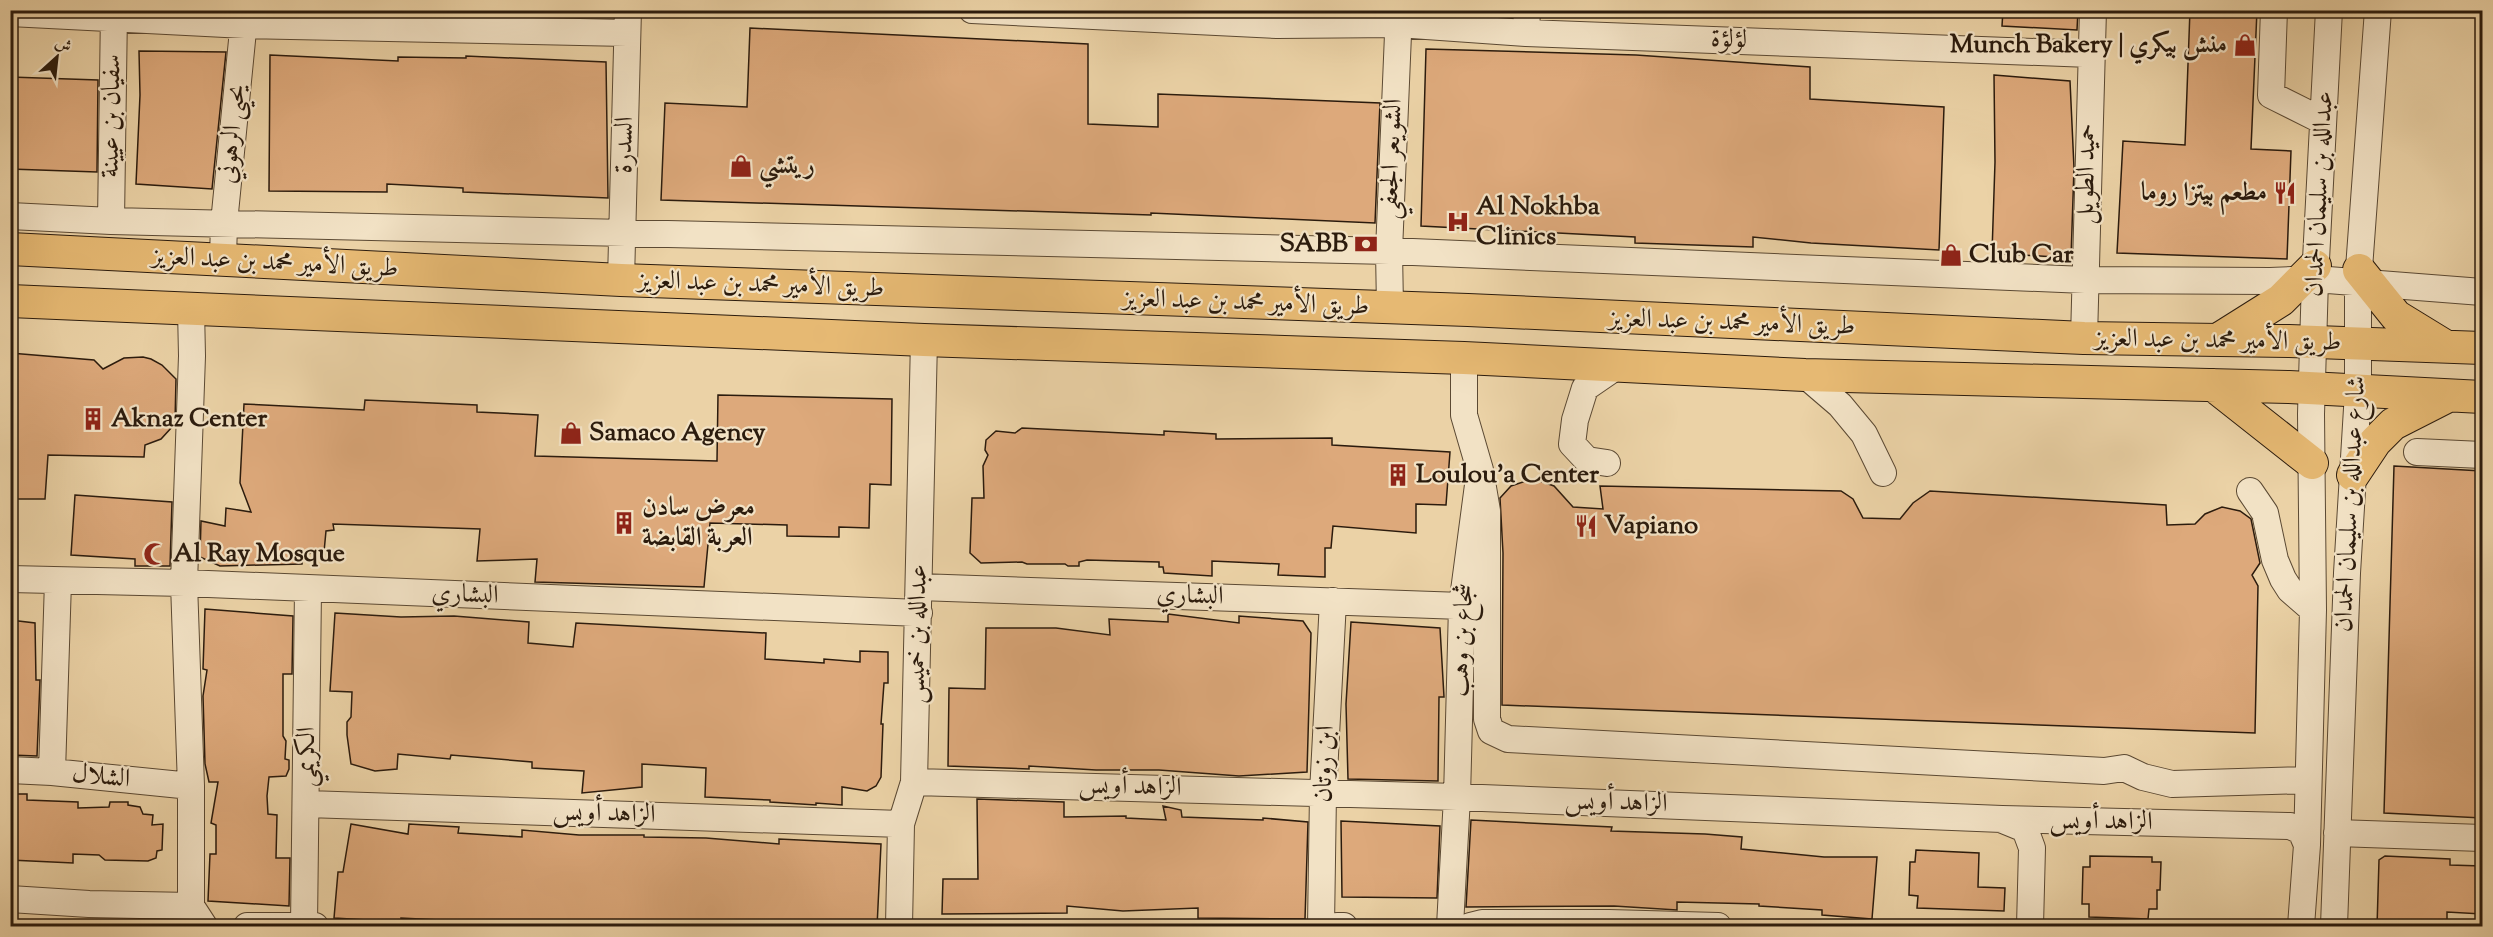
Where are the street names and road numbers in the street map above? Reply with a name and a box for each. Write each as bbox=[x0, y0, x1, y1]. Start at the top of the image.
street label: لؤلؤة bbox=[1710, 21, 1748, 59]
street label: سفيان بن عيينة bbox=[92, 54, 132, 178]
street label: يحيى الرهوني bbox=[209, 82, 258, 186]
street label: عبدالله بن سليمان الحمدان bbox=[2296, 90, 2344, 298]
street label: الشويعر الجعفي bbox=[1371, 98, 1418, 220]
street label: السدرة bbox=[606, 116, 644, 174]
street label: حميد الطويل bbox=[2068, 123, 2106, 225]
street label: طريق الأمير محمد بن عبد العزيز bbox=[148, 236, 399, 288]
street label: طريق الأمير محمد بن عبد العزيز bbox=[634, 260, 885, 308]
street label: طريق الأمير محمد بن عبد العزيز bbox=[1119, 278, 1370, 326]
street label: طريق الأمير محمد بن عبد العزيز bbox=[1605, 298, 1856, 346]
street label: طريق الأمير محمد بن عبد العزيز bbox=[2091, 318, 2342, 362]
street label: شارع عبدالله بن سليمان الحمدان bbox=[2326, 375, 2377, 633]
street label: عبدالله بن خميس bbox=[898, 564, 938, 704]
street label: البشاري bbox=[431, 575, 499, 615]
street label: البشاري bbox=[1156, 576, 1224, 616]
street label: شجاع بن وهب bbox=[1442, 582, 1485, 698]
street label: ابن زوتان bbox=[1305, 725, 1345, 803]
street label: الكريمي bbox=[289, 727, 330, 787]
street label: الشلال bbox=[70, 756, 132, 798]
street label: الزاهد أويس bbox=[1078, 766, 1182, 807]
street label: الزاهد أويس bbox=[1564, 782, 1668, 823]
street label: الزاهد أويس bbox=[552, 793, 656, 834]
street label: الزاهد أويس bbox=[2049, 802, 2153, 841]

